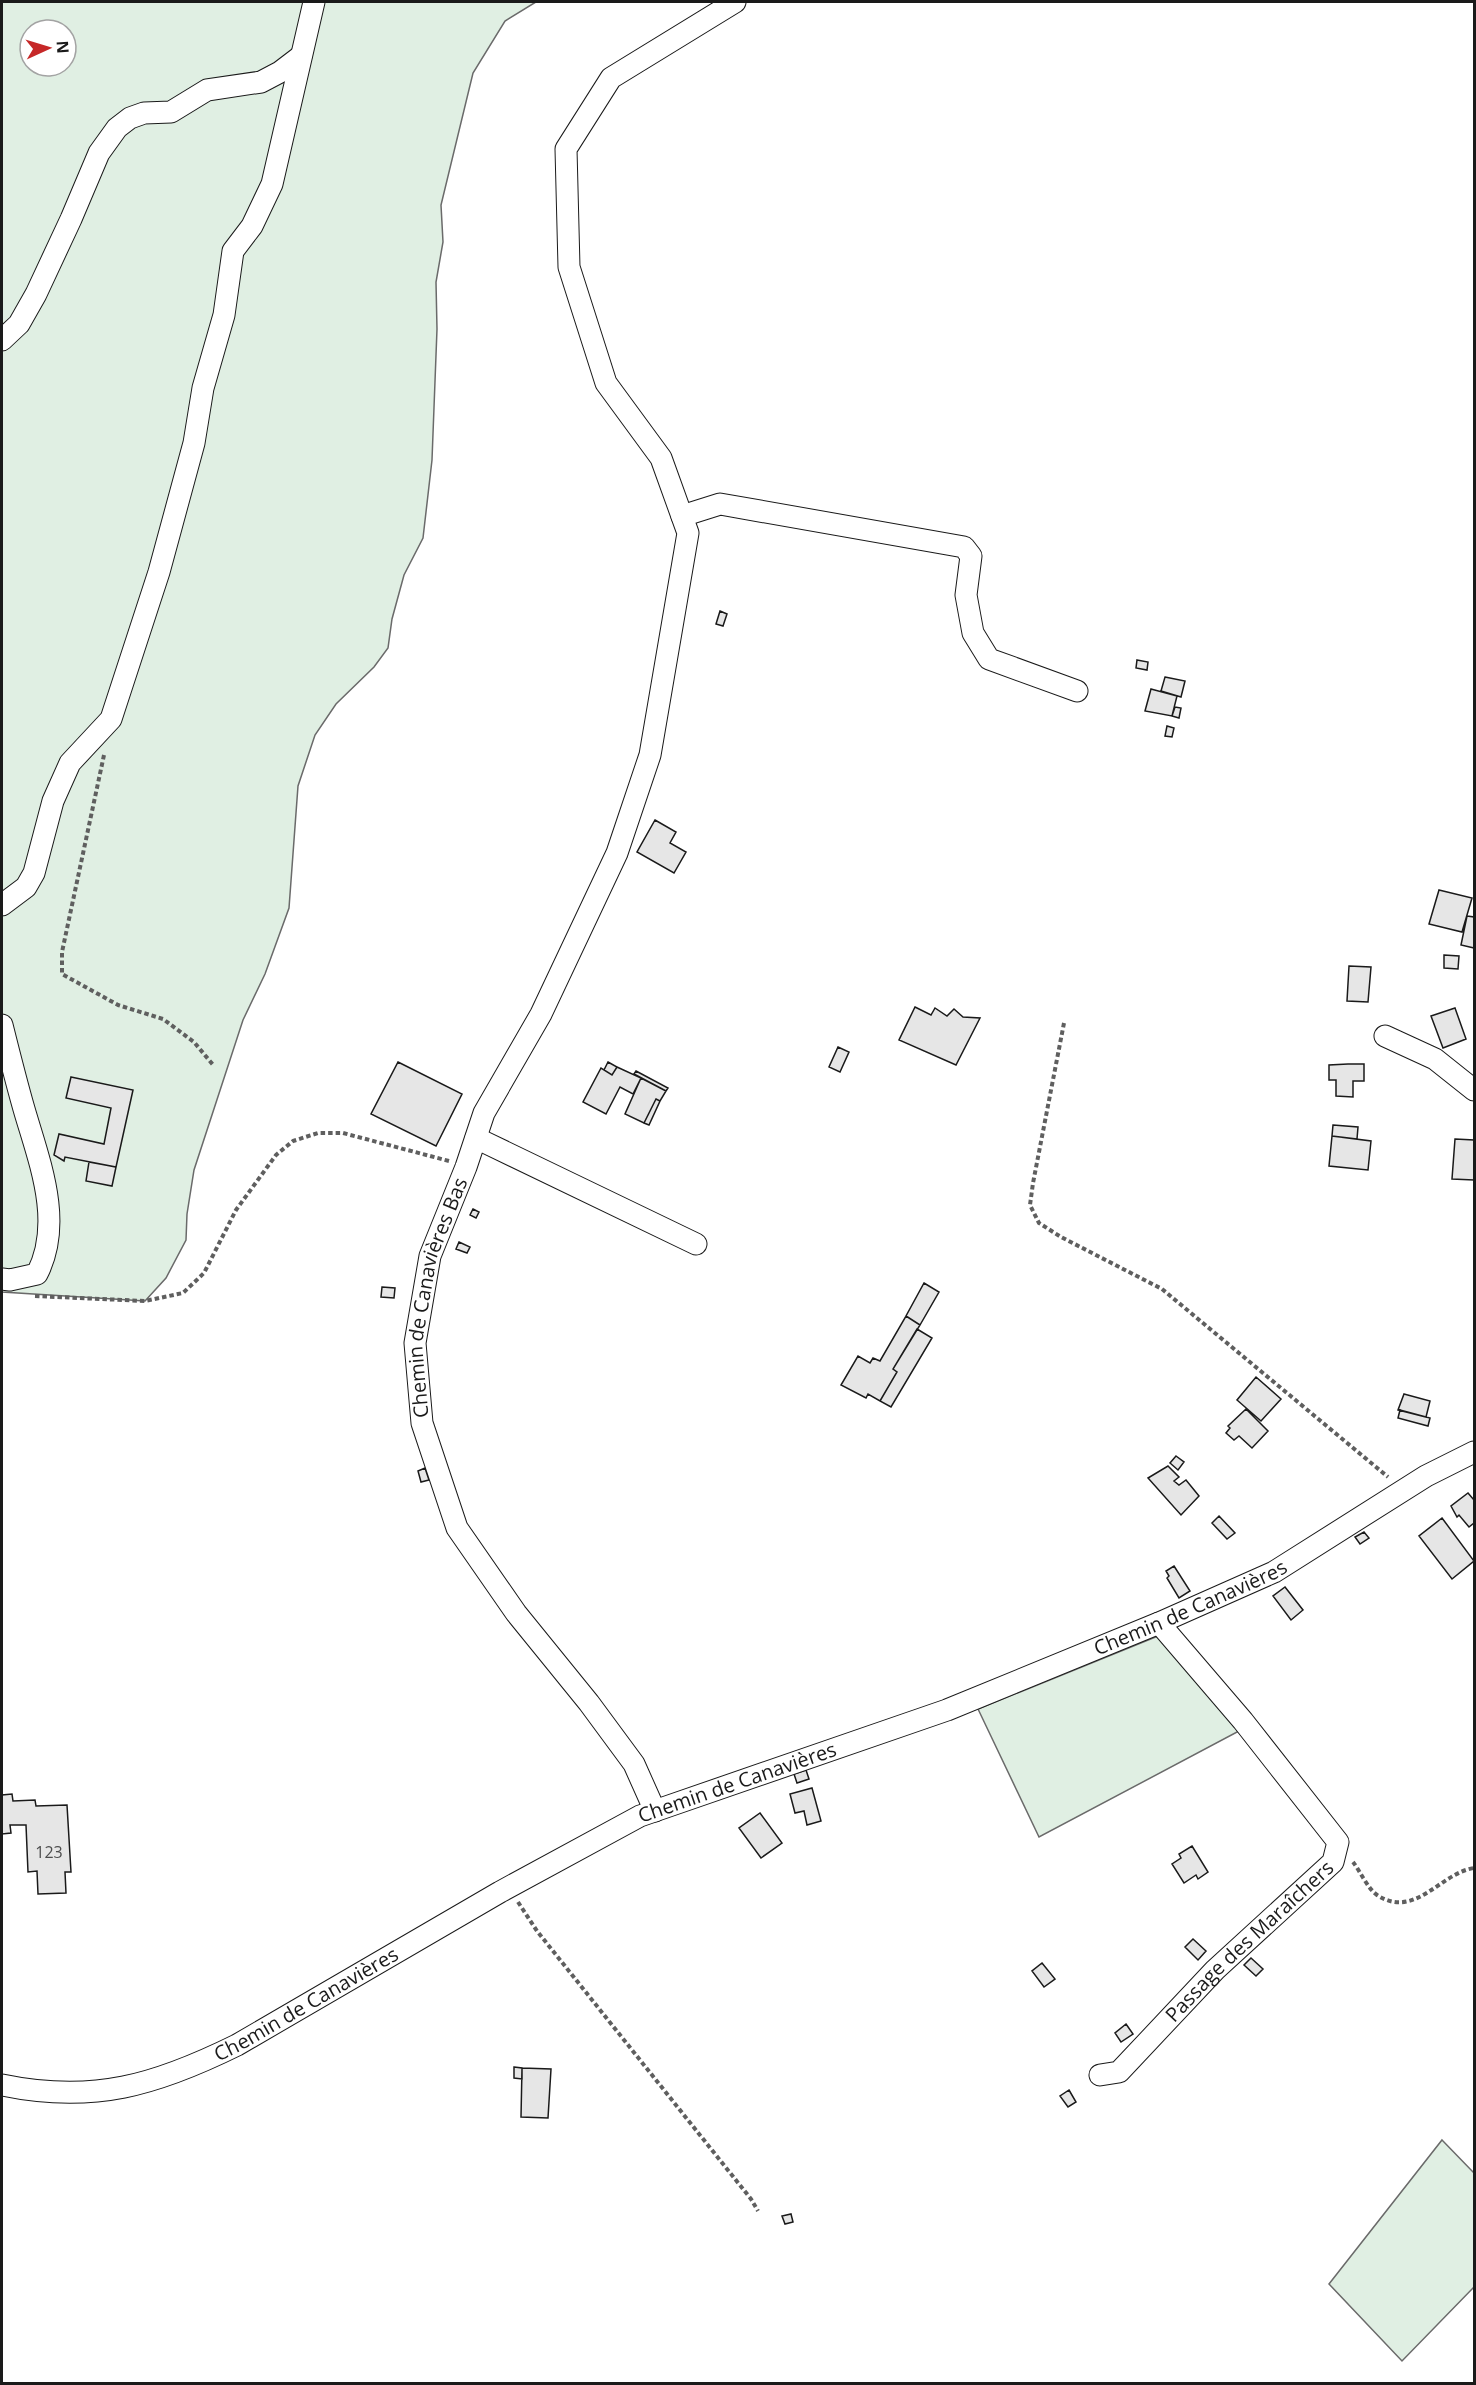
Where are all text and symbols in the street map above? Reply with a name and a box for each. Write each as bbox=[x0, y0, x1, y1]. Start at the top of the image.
north arrow bbox=[18, 18, 78, 78]
text: N bbox=[52, 40, 74, 54]
street label: Chemin de Canavières Bas bbox=[401, 1173, 473, 1419]
street label: Chemin de Canavières bbox=[1090, 1553, 1292, 1661]
street label: Chemin de Canavières bbox=[634, 1735, 840, 1829]
house number: 123 bbox=[35, 1841, 63, 1863]
street label: Passage des Maraîchers bbox=[1159, 1854, 1339, 2028]
street label: Chemin de Canavières bbox=[209, 1940, 403, 2067]

